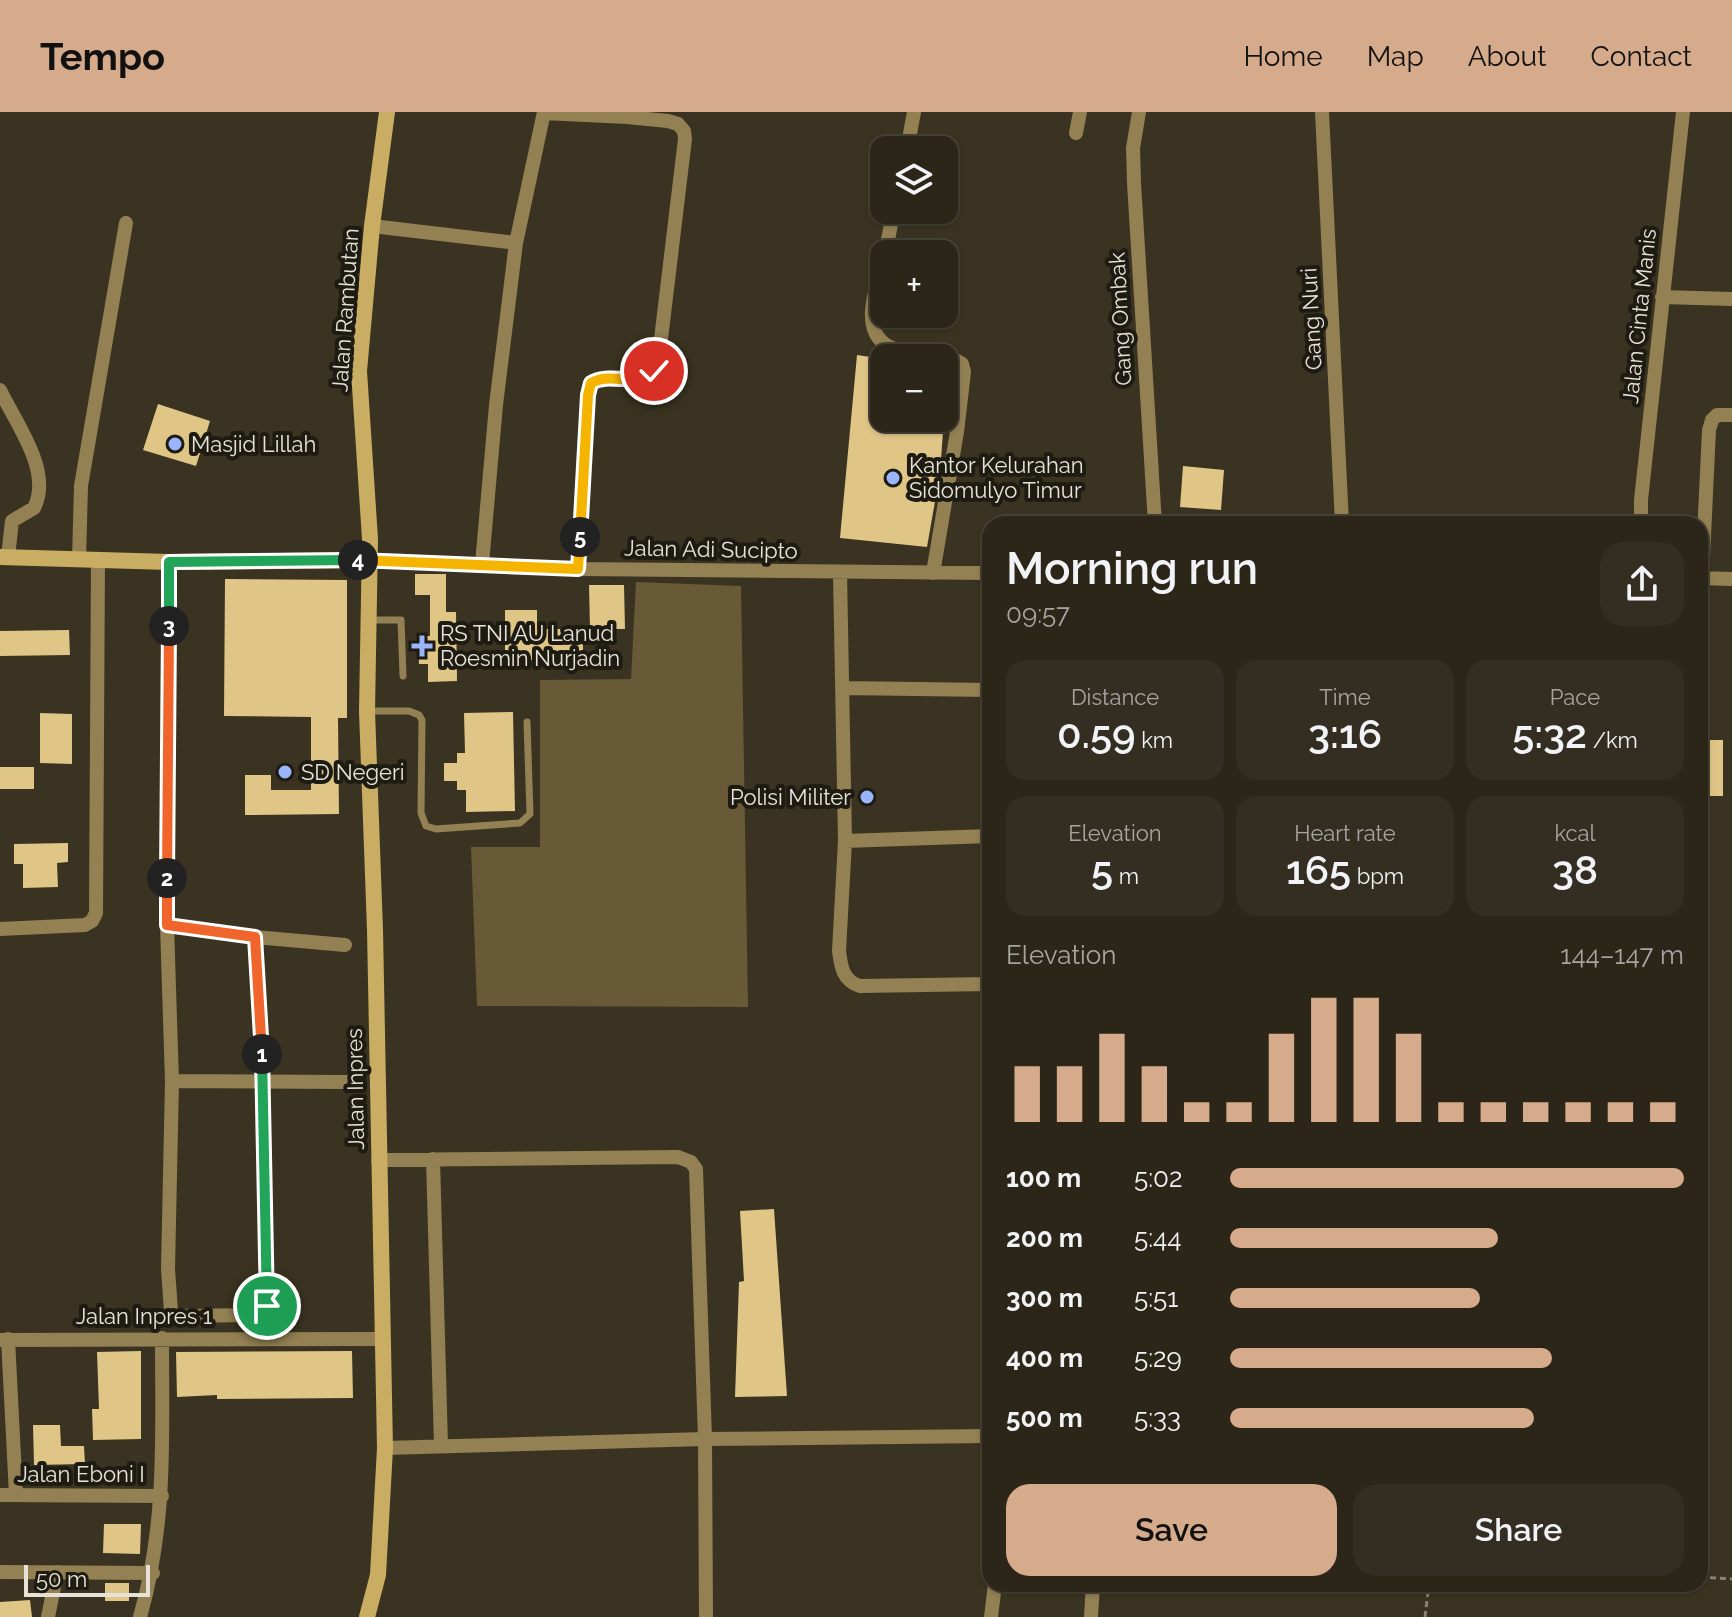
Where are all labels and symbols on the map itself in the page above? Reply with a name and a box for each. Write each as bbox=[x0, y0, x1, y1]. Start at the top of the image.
street label: Jalan Rambutan bbox=[326, 227, 364, 393]
street label: Jalan Cinta Manis bbox=[1617, 227, 1661, 405]
street label: Gang Ombak bbox=[1104, 251, 1136, 386]
street label: Gang Nuri bbox=[1295, 267, 1327, 371]
pin bbox=[620, 337, 688, 405]
place label: Masjid Lillah bbox=[191, 431, 316, 457]
marker: Masjid Lillah bbox=[166, 435, 184, 453]
place label: Kantor Kelurahan Sidomulyo Timur bbox=[909, 452, 1084, 503]
marker: Kantor Kelurahan Sidomulyo Timur bbox=[884, 469, 902, 487]
pin: 5 bbox=[560, 517, 600, 557]
street label: Jalan Adi Sucipto bbox=[624, 534, 798, 564]
pin: 4 bbox=[338, 540, 378, 580]
pin: 3 bbox=[149, 606, 189, 646]
place label: RS TNI AU Lanud Roesmin Nurjadin bbox=[440, 620, 620, 671]
marker: RS TNI AU Lanud Roesmin Nurjadin bbox=[411, 635, 433, 657]
place label: SD Negeri bbox=[301, 759, 404, 785]
marker: SD Negeri bbox=[276, 763, 294, 781]
place label: Polisi Militer bbox=[730, 784, 851, 810]
marker: Polisi Militer bbox=[858, 788, 876, 806]
pin: 2 bbox=[147, 858, 187, 898]
street label: Jalan Inpres bbox=[341, 1028, 369, 1150]
pin: 1 bbox=[242, 1034, 282, 1074]
pin bbox=[233, 1272, 301, 1340]
street label: Jalan Inpres 1 bbox=[76, 1303, 212, 1329]
street label: Jalan Eboni I bbox=[17, 1461, 145, 1487]
scale bar bbox=[24, 1561, 150, 1597]

